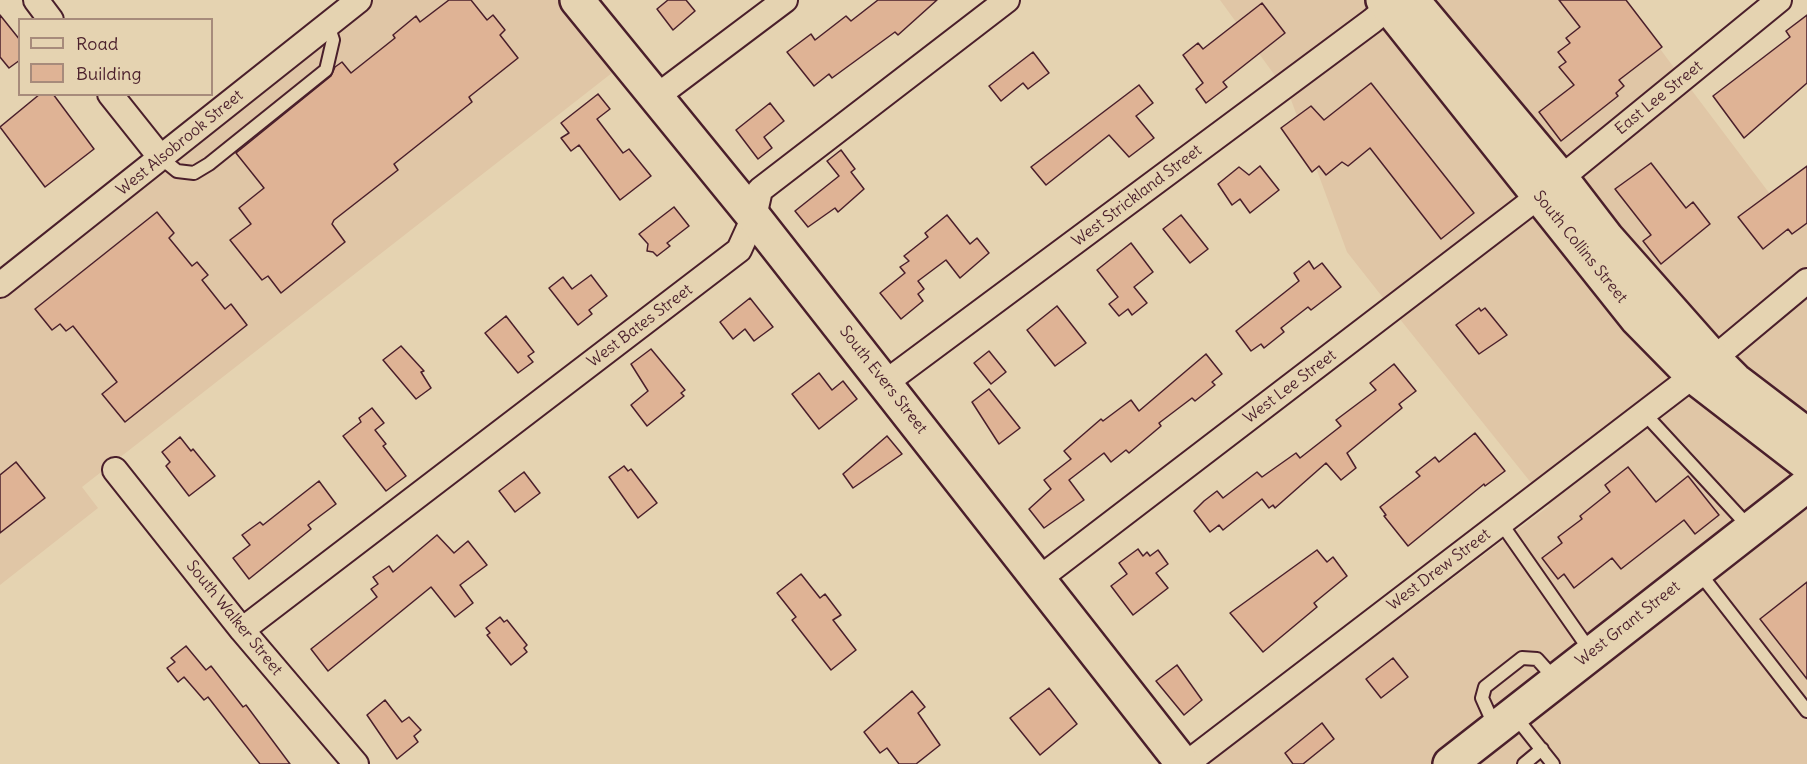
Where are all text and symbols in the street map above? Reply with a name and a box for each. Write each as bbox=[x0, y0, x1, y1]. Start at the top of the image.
legend bbox=[18, 18, 213, 96]
text: Road bbox=[76, 32, 118, 55]
street label: East Lee Street bbox=[1611, 57, 1707, 139]
text: Building bbox=[76, 62, 141, 85]
street label: West Alsobrook Street bbox=[113, 86, 247, 200]
street label: West Strickland Street bbox=[1068, 141, 1206, 251]
street label: South Collins Street bbox=[1529, 187, 1631, 307]
street label: West Bates Street bbox=[584, 280, 696, 372]
street label: South Evers Street bbox=[835, 322, 931, 438]
street label: West Lee Street bbox=[1240, 346, 1340, 428]
street label: West Drew Street bbox=[1384, 525, 1494, 615]
street label: South Walker Street bbox=[182, 557, 286, 679]
street label: West Grant Street bbox=[1572, 577, 1684, 671]

